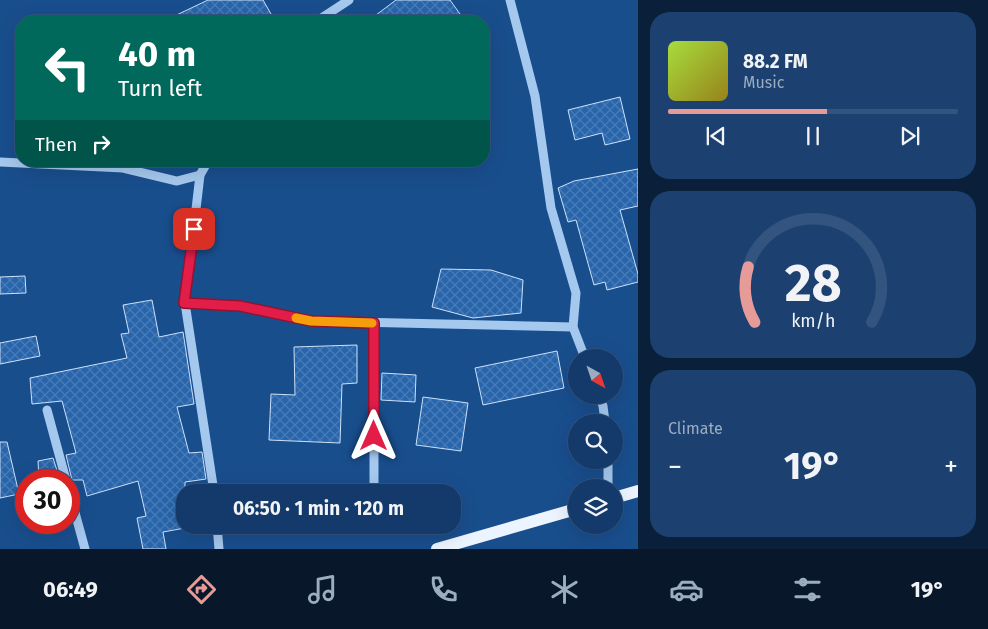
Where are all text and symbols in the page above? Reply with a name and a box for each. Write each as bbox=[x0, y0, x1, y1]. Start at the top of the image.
text: 40 m bbox=[118, 33, 196, 75]
icon: left bbox=[35, 35, 100, 100]
text: 88.2 FM bbox=[743, 50, 808, 73]
text: Music bbox=[743, 73, 784, 92]
text: Turn left bbox=[118, 75, 202, 102]
icon: previous bbox=[702, 122, 730, 150]
icon: pause bbox=[799, 122, 827, 150]
icon: next bbox=[896, 122, 924, 150]
icon: right bbox=[87, 130, 115, 158]
text: Then bbox=[35, 133, 77, 156]
pin bbox=[173, 208, 215, 250]
icon: arrive bbox=[180, 215, 208, 243]
text: 28 bbox=[784, 252, 842, 315]
text: km/h bbox=[791, 310, 835, 332]
north arrow bbox=[568, 349, 622, 404]
map controls bbox=[568, 349, 623, 534]
position arrow bbox=[347, 409, 399, 461]
button: search bbox=[568, 414, 623, 469]
text: Climate bbox=[668, 419, 723, 438]
text: 19° bbox=[784, 443, 842, 489]
text: − bbox=[668, 450, 682, 483]
text: + bbox=[944, 450, 958, 483]
speed limit sign: 30 bbox=[15, 469, 80, 534]
button: layers bbox=[568, 479, 623, 534]
text: 06:50 · 1 min · 120 m bbox=[233, 497, 404, 520]
icon: directions bbox=[184, 572, 219, 607]
icon: music bbox=[305, 572, 340, 607]
icon: phone bbox=[426, 572, 461, 607]
icon: climate bbox=[547, 572, 582, 607]
icon: car bbox=[669, 572, 704, 607]
icon: filters bbox=[790, 572, 825, 607]
text: 06:49 bbox=[43, 576, 98, 603]
text: 19° bbox=[911, 576, 945, 603]

